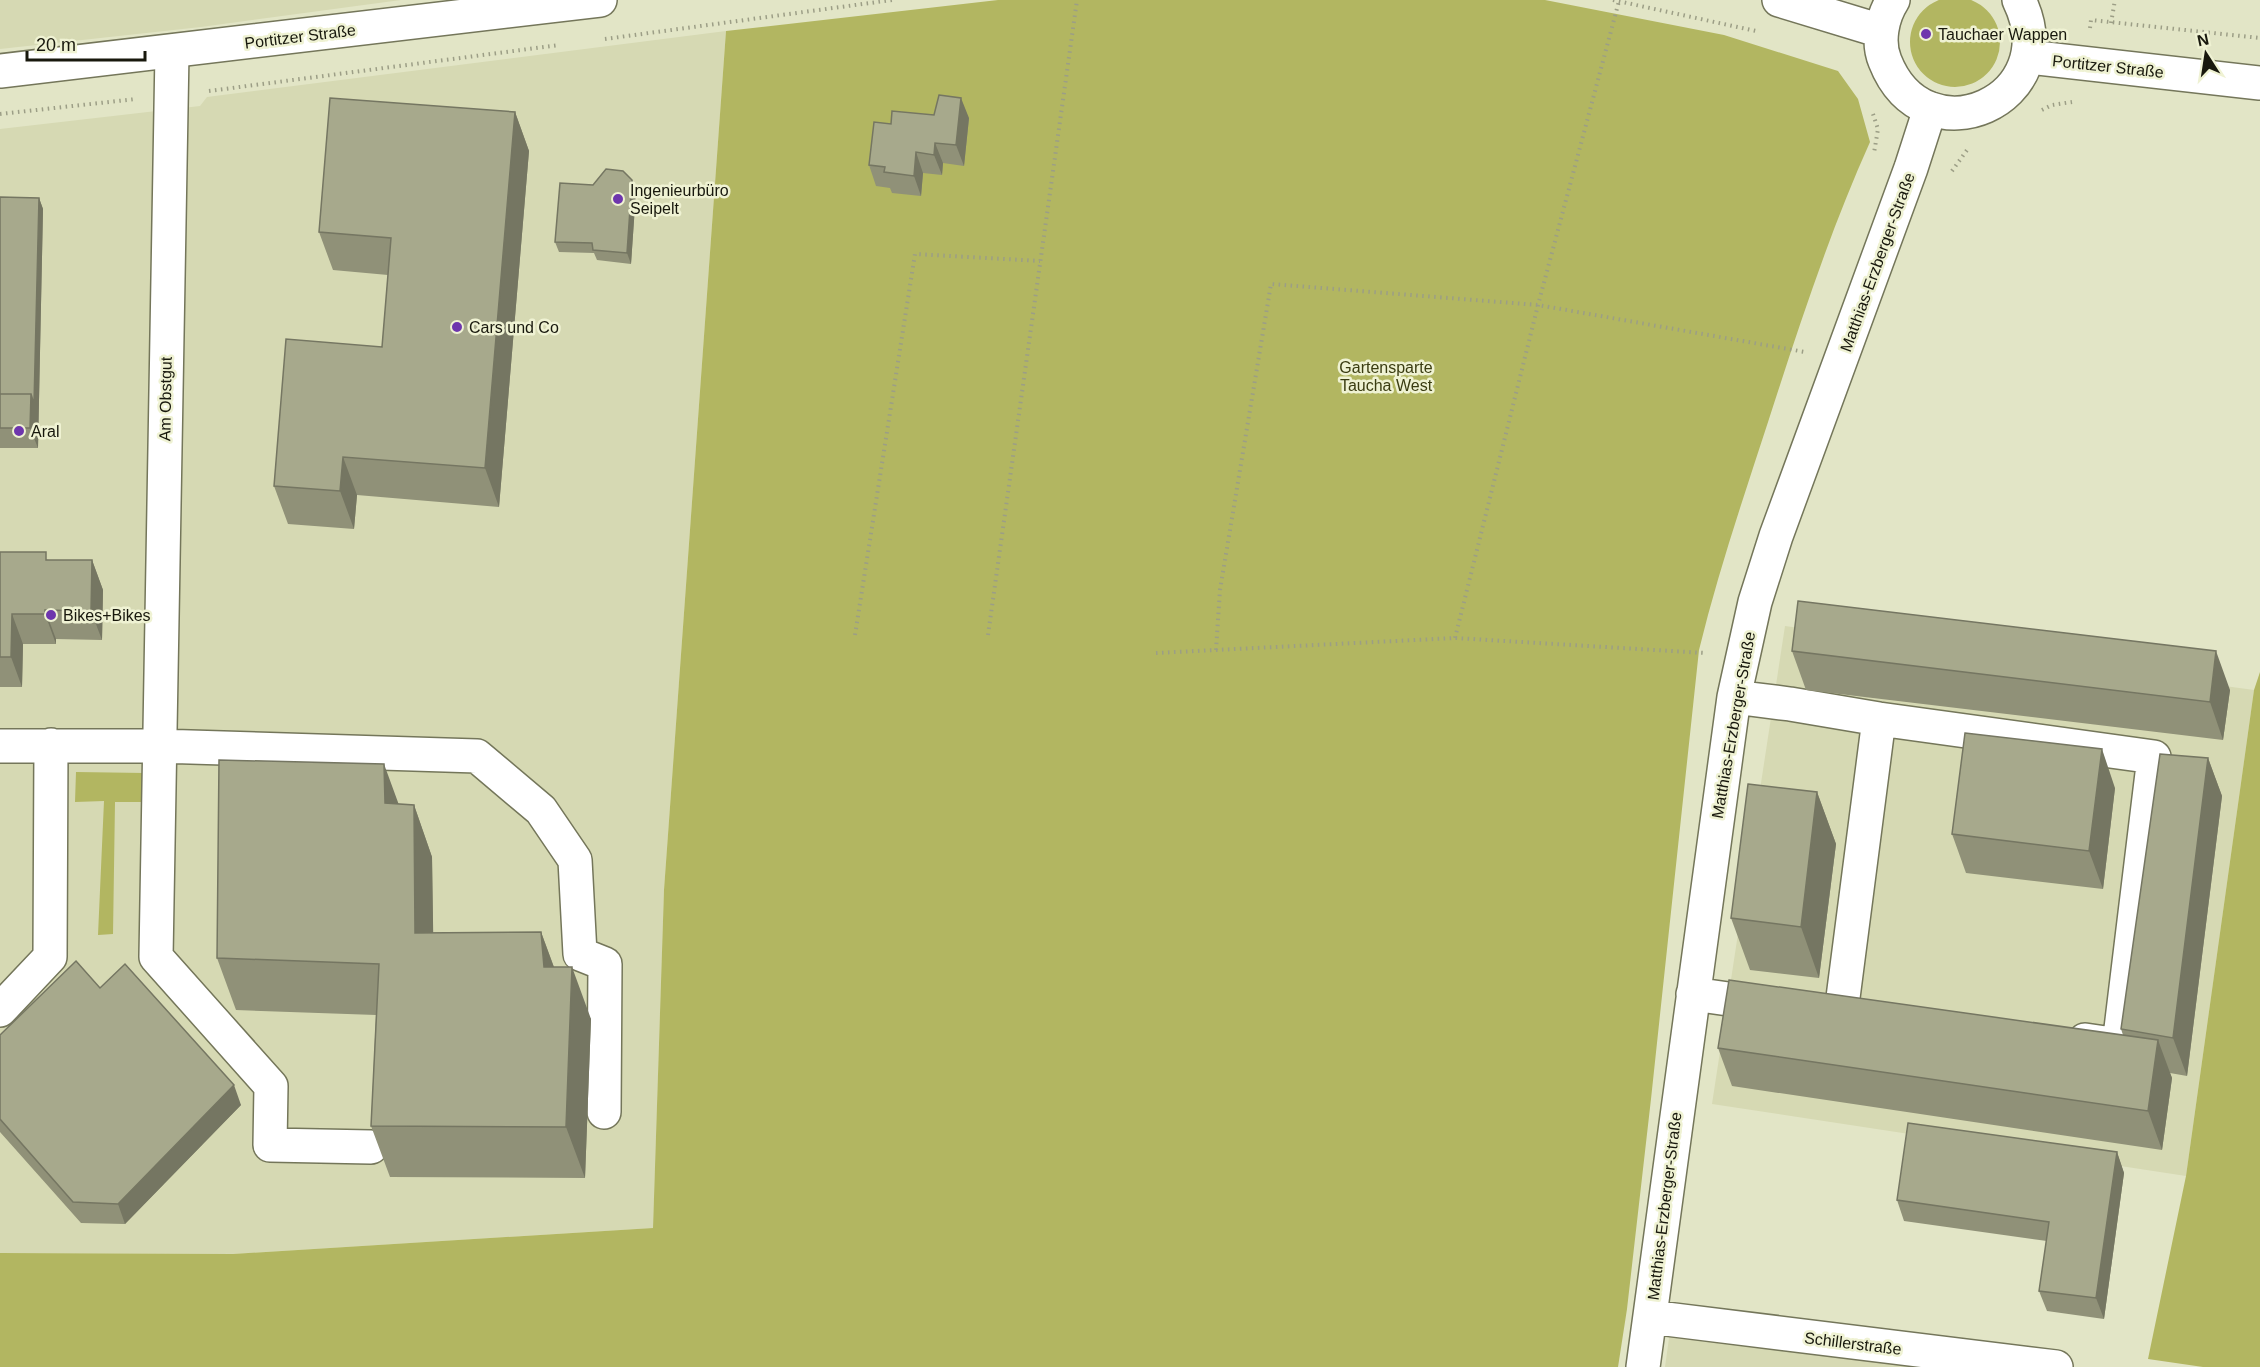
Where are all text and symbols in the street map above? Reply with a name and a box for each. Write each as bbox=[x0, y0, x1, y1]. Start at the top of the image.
street label: Portitzer Straße bbox=[243, 21, 357, 52]
scale bar bbox=[27, 24, 146, 62]
north arrow bbox=[2176, 24, 2236, 84]
place label: Tauchaer Wappen bbox=[1938, 26, 2067, 43]
marker: Tauchaer Wappen bbox=[1919, 27, 1933, 41]
text: N bbox=[2196, 30, 2210, 49]
text: 20 m bbox=[36, 35, 76, 55]
street label: Portitzer Straße bbox=[2051, 52, 2165, 81]
street label: Matthias-Erzberger-Straße bbox=[1837, 170, 1918, 354]
place label: Ingenieurbüro Seipelt bbox=[630, 182, 729, 217]
marker: Ingenieurbüro Seipelt bbox=[611, 192, 625, 206]
place label: Cars und Co bbox=[469, 319, 559, 336]
marker: Cars und Co bbox=[450, 320, 464, 334]
street label: Am Obstgut bbox=[156, 356, 175, 441]
park label: Gartensparte Taucha West bbox=[1339, 359, 1433, 394]
place label: Aral bbox=[31, 423, 59, 440]
marker: Aral bbox=[12, 424, 26, 438]
place label: Bikes+Bikes bbox=[63, 607, 151, 624]
marker: Bikes+Bikes bbox=[44, 608, 58, 622]
street label: Matthias-Erzberger-Straße bbox=[1709, 630, 1758, 820]
street label: Matthias-Erzberger-Straße bbox=[1645, 1111, 1684, 1301]
street label: Schillerstraße bbox=[1803, 1329, 1903, 1358]

